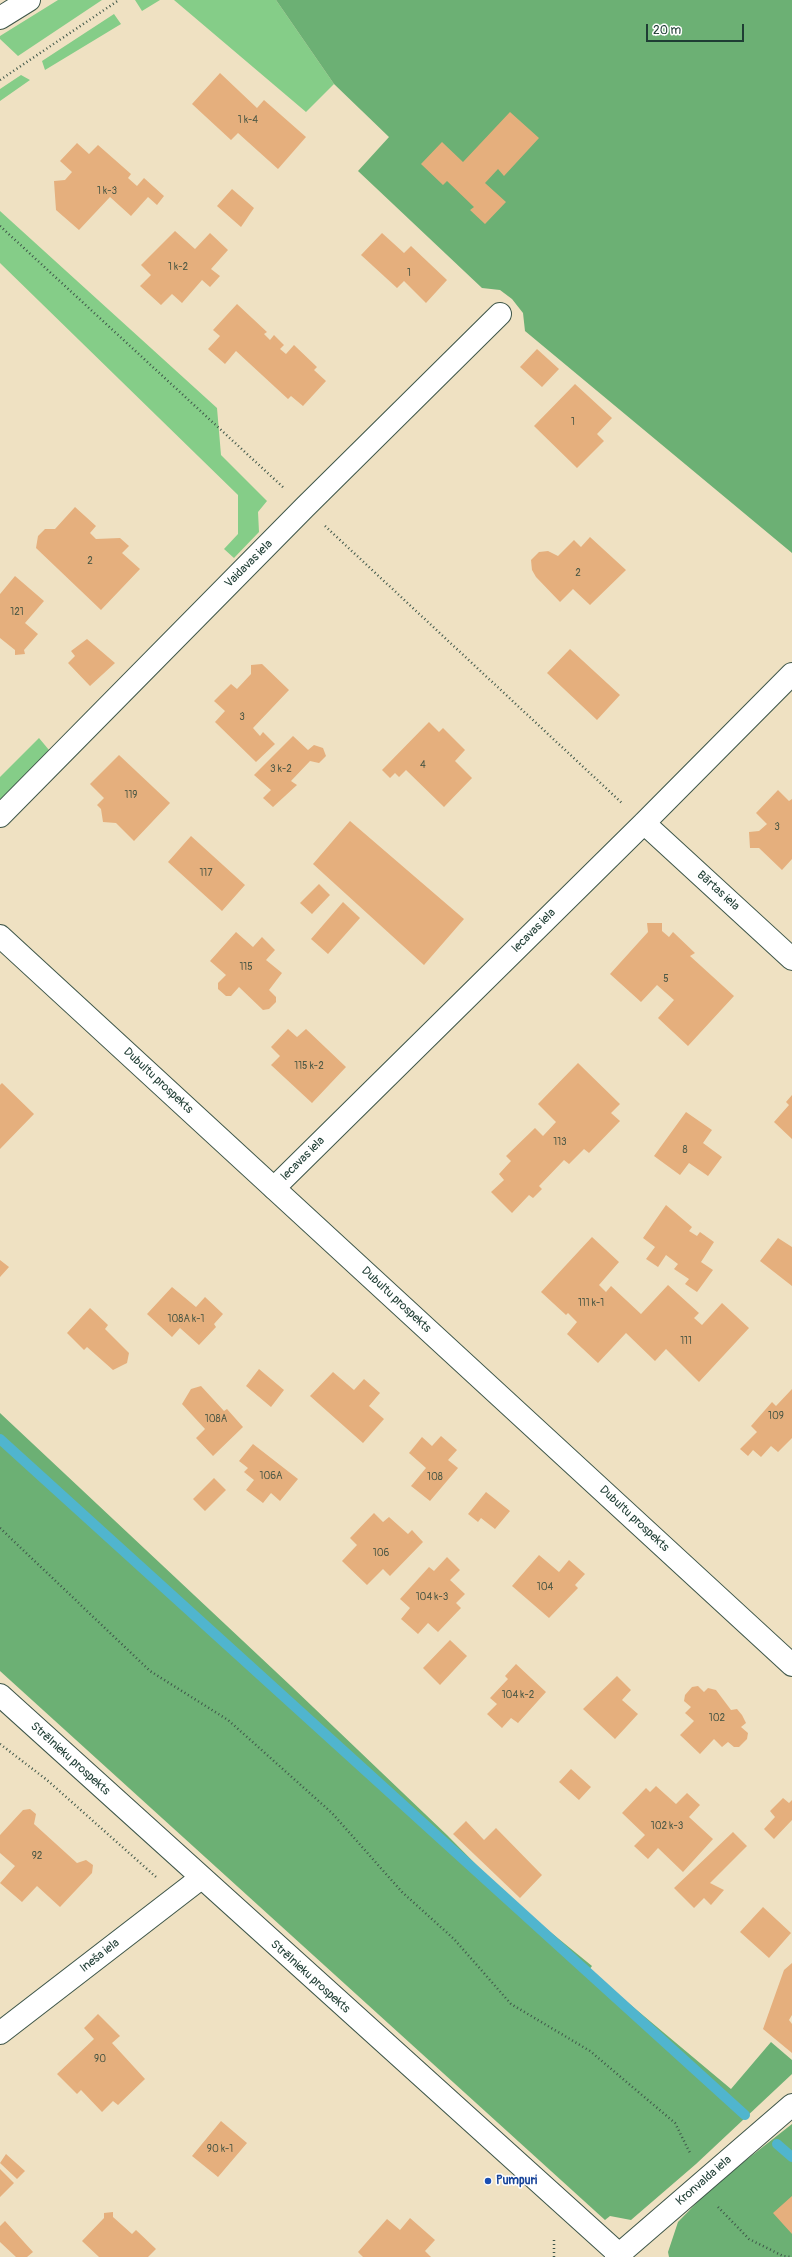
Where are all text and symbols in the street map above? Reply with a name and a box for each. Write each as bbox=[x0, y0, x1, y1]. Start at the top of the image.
scale bar bbox=[648, 16, 746, 42]
text: 20 m bbox=[653, 23, 681, 38]
house number: 1 k-4 bbox=[238, 114, 258, 126]
house number: 1 k-3 bbox=[97, 185, 117, 197]
house number: 1 k-2 bbox=[168, 261, 188, 273]
house number: 1 bbox=[407, 267, 411, 279]
house number: 1 bbox=[571, 416, 575, 428]
street label: Vaidavas iela bbox=[222, 537, 276, 591]
house number: 2 bbox=[87, 555, 93, 567]
house number: 2 bbox=[575, 567, 581, 579]
house number: 121 bbox=[10, 606, 24, 618]
house number: 3 bbox=[239, 711, 245, 723]
house number: 4 bbox=[420, 759, 426, 771]
house number: 3 k-2 bbox=[270, 763, 292, 775]
house number: 119 bbox=[125, 789, 137, 801]
house number: 3 bbox=[774, 821, 780, 833]
house number: 117 bbox=[199, 867, 213, 879]
street label: Bārtas iela bbox=[694, 868, 742, 914]
street label: Iecavas iela bbox=[509, 906, 559, 956]
house number: 115 bbox=[239, 961, 253, 973]
house number: 5 bbox=[663, 973, 669, 985]
street label: Dubultu prospekts bbox=[120, 1045, 196, 1117]
house number: 115 k-2 bbox=[294, 1060, 324, 1072]
street label: Iecavas iela bbox=[278, 1134, 328, 1184]
house number: 113 bbox=[553, 1136, 567, 1148]
house number: 8 bbox=[682, 1144, 688, 1156]
street label: Dubultu prospekts bbox=[358, 1264, 434, 1336]
house number: 111 k-1 bbox=[578, 1297, 604, 1309]
house number: 108A k-1 bbox=[168, 1313, 204, 1325]
house number: 111 bbox=[680, 1335, 692, 1347]
house number: 109 bbox=[768, 1410, 784, 1422]
house number: 108A bbox=[205, 1413, 227, 1425]
house number: 106A bbox=[259, 1470, 283, 1482]
house number: 108 bbox=[427, 1471, 443, 1483]
street label: Dubultu prospekts bbox=[596, 1483, 672, 1555]
house number: 106 bbox=[373, 1547, 389, 1559]
house number: 104 bbox=[537, 1581, 553, 1593]
house number: 104 k-3 bbox=[416, 1591, 448, 1603]
house number: 104 k-2 bbox=[502, 1689, 534, 1701]
house number: 102 bbox=[709, 1712, 725, 1724]
street label: Strēlnieku prospekts bbox=[27, 1719, 113, 1799]
house number: 102 k-3 bbox=[651, 1820, 683, 1832]
house number: 92 bbox=[32, 1850, 42, 1862]
street label: Ineša iela bbox=[77, 1936, 123, 1976]
street label: Strēlnieku prospekts bbox=[267, 1937, 353, 2017]
house number: 90 bbox=[94, 2053, 106, 2065]
house number: 90 k-1 bbox=[207, 2143, 233, 2155]
street label: Kronvalda iela bbox=[673, 2153, 735, 2209]
place label: Pumpuri bbox=[496, 2174, 537, 2188]
marker: Pumpuri bbox=[483, 2176, 493, 2186]

